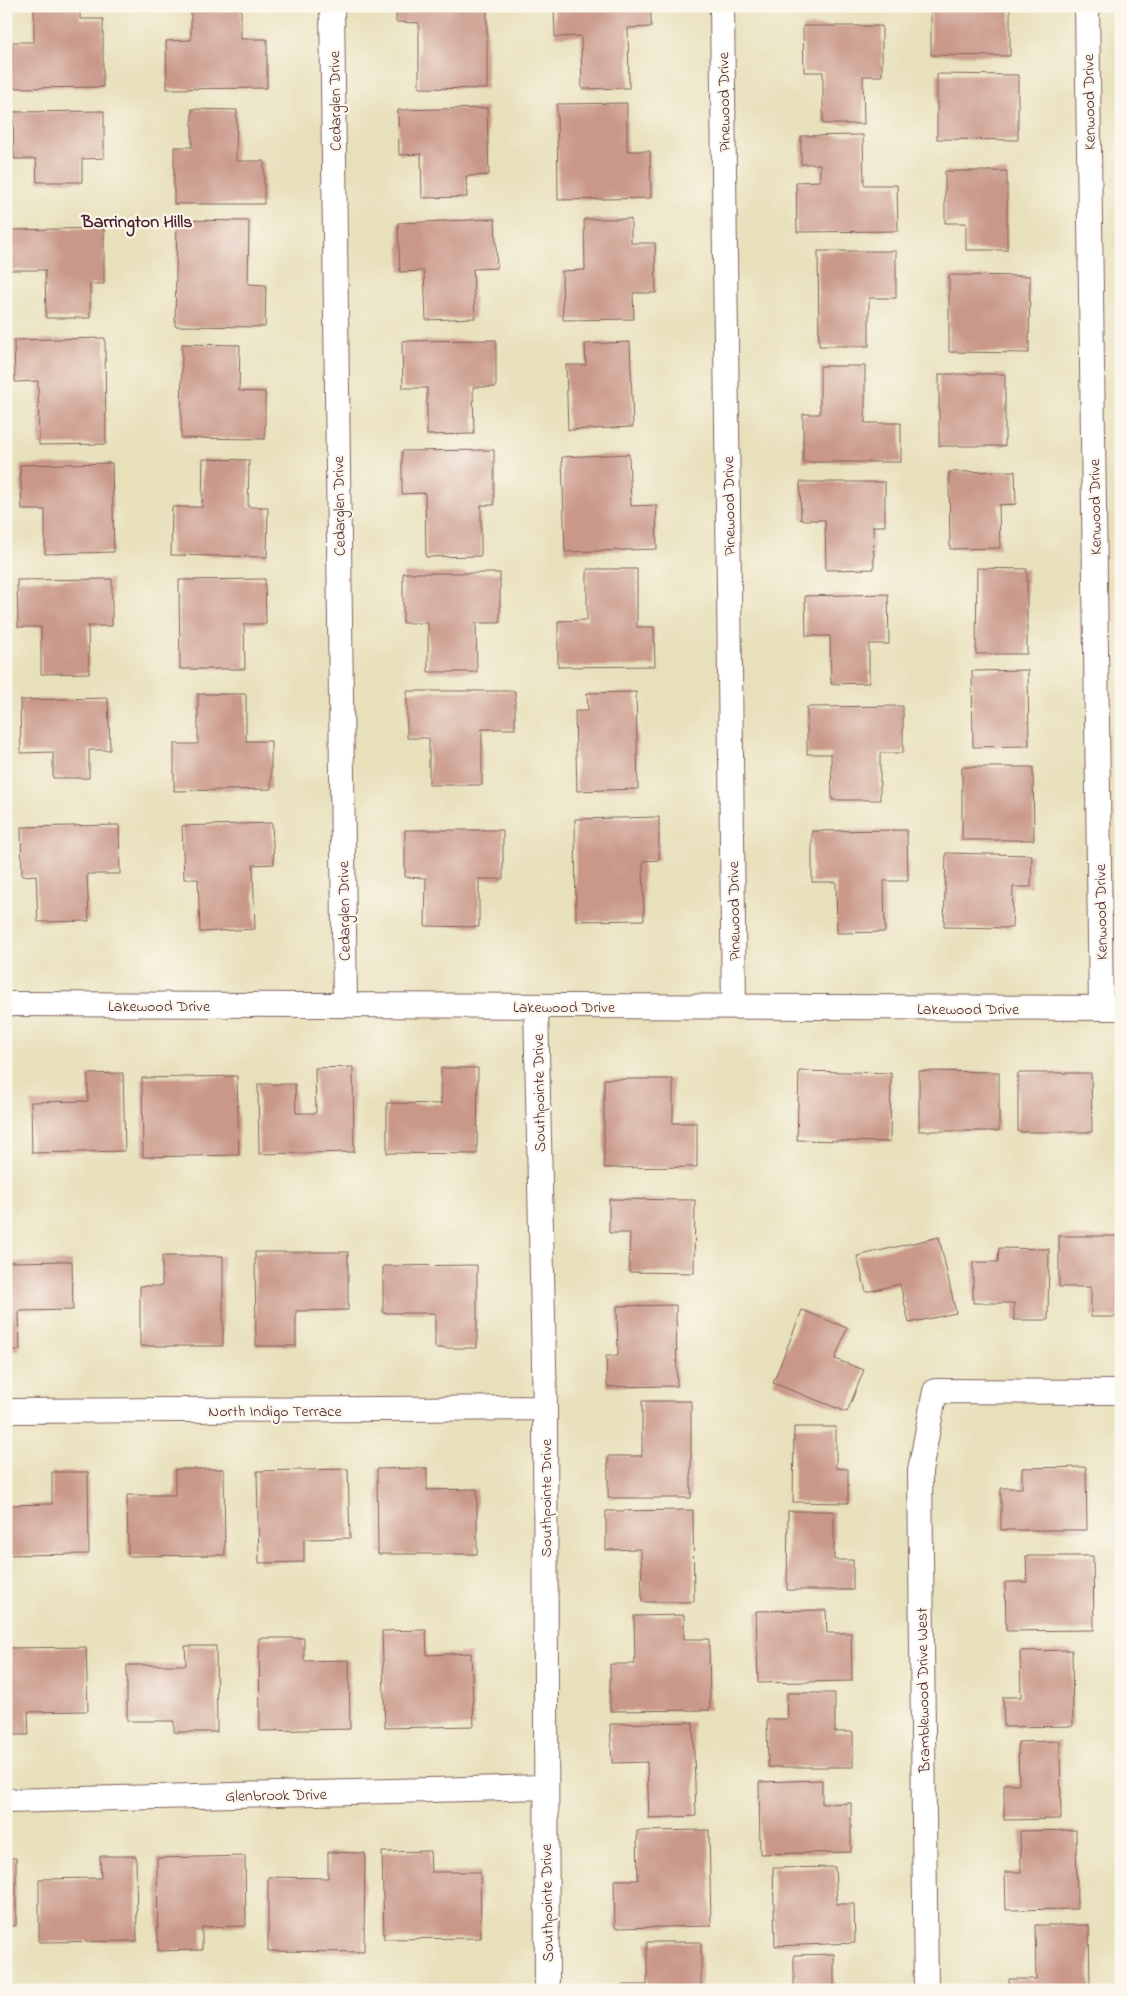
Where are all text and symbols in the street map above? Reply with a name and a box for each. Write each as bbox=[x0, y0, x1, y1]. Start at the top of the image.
street label: Cedarglen Drive bbox=[323, 50, 349, 151]
street label: Pinewood Drive bbox=[712, 51, 738, 152]
street label: Kenwood Drive bbox=[1077, 53, 1103, 150]
district label: Barrington Hills bbox=[81, 210, 192, 237]
street label: Cedarglen Drive bbox=[327, 455, 353, 556]
street label: Pinewood Drive bbox=[717, 455, 743, 556]
street label: Kenwood Drive bbox=[1083, 458, 1109, 555]
street label: Cedarglen Drive bbox=[332, 860, 358, 961]
street label: Pinewood Drive bbox=[722, 860, 748, 961]
street label: Kenwood Drive bbox=[1089, 863, 1115, 960]
street label: Lakewood Drive bbox=[108, 995, 211, 1019]
street label: Lakewood Drive bbox=[513, 996, 616, 1020]
street label: Lakewood Drive bbox=[917, 998, 1020, 1022]
street label: Southpointe Drive bbox=[527, 1033, 553, 1152]
street label: North Indigo Terrace bbox=[208, 1400, 342, 1424]
street label: Southpointe Drive bbox=[535, 1438, 559, 1557]
street label: Bramblewood Drive West bbox=[911, 1607, 937, 1774]
street label: Glenbrook Drive bbox=[225, 1783, 328, 1809]
street label: Southpointe Drive bbox=[535, 1843, 561, 1962]

